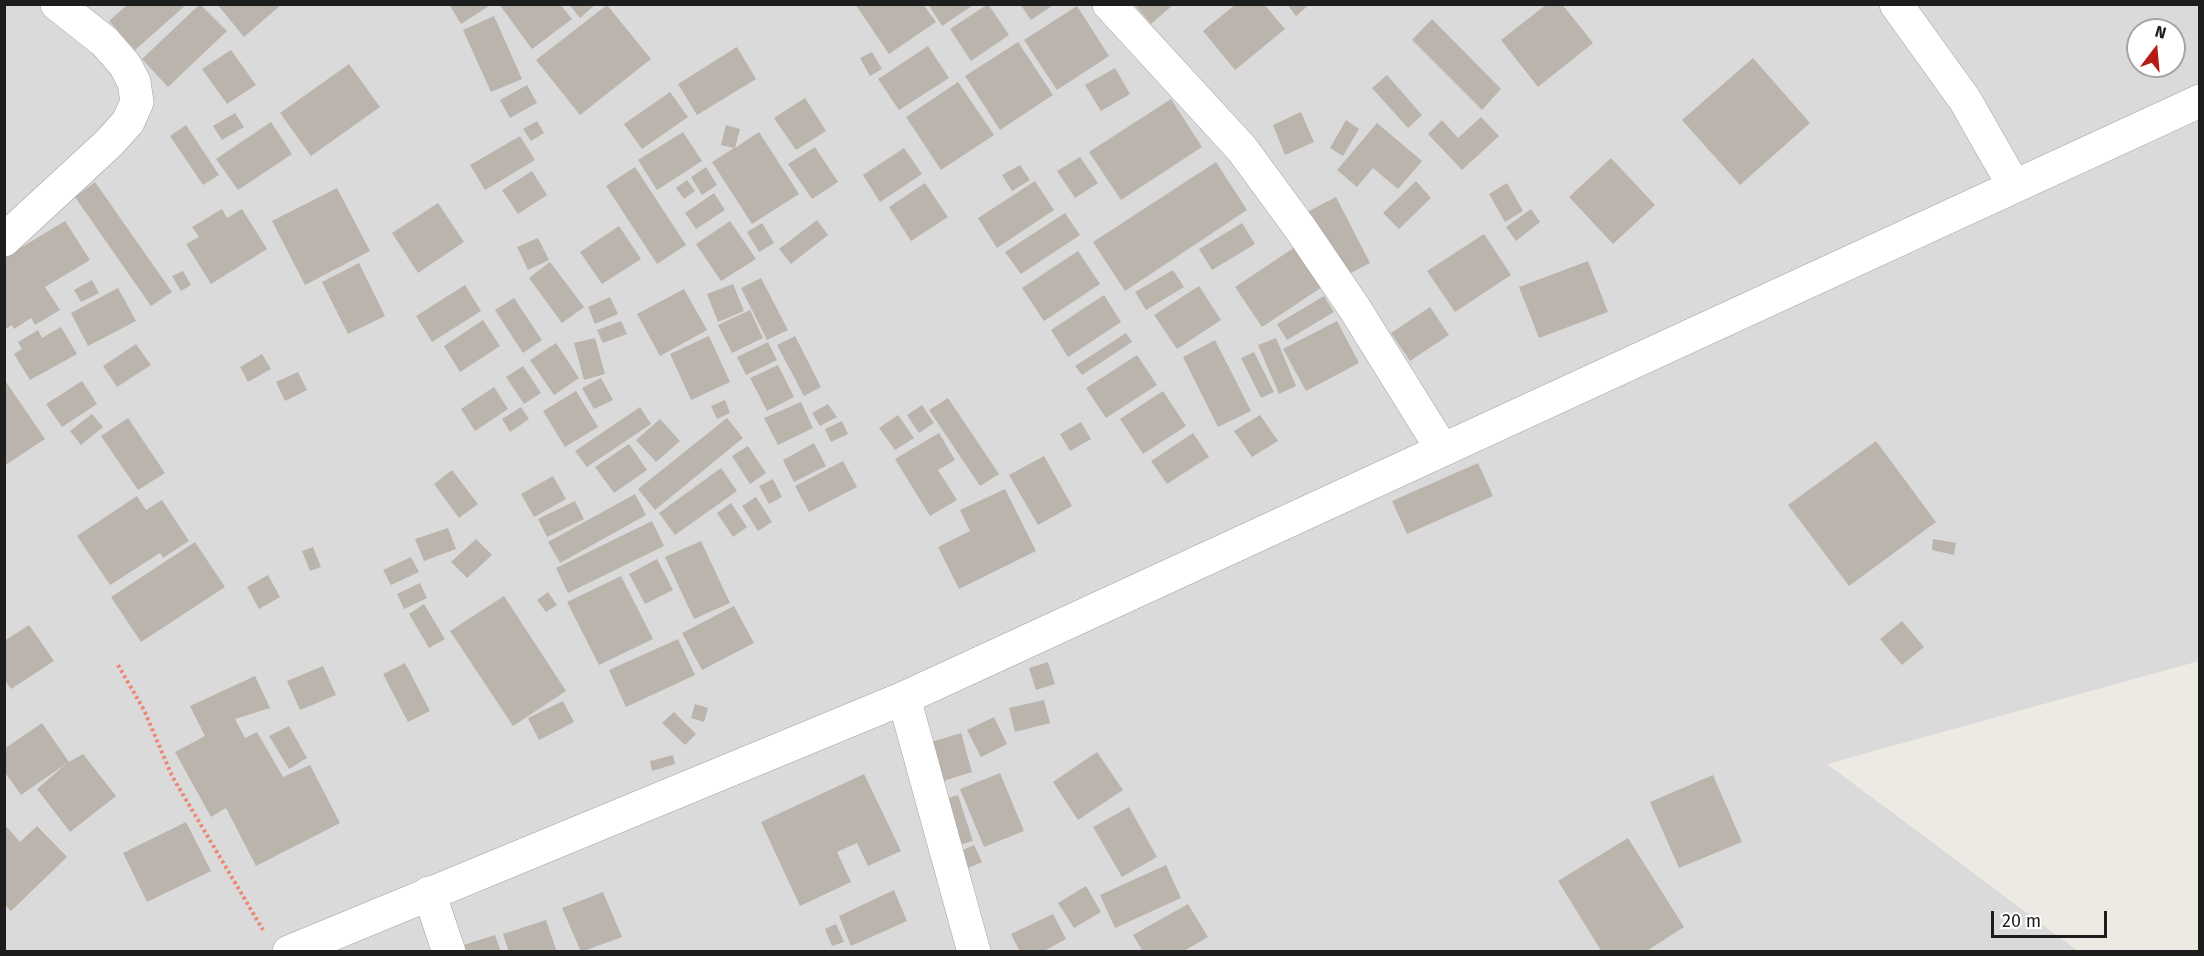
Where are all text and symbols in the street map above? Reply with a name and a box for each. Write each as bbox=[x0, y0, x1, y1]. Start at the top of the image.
north arrow bbox=[2126, 18, 2186, 78]
text: N bbox=[2153, 22, 2168, 43]
scale bar bbox=[1994, 899, 2110, 937]
text: 20 m bbox=[2002, 910, 2041, 932]

